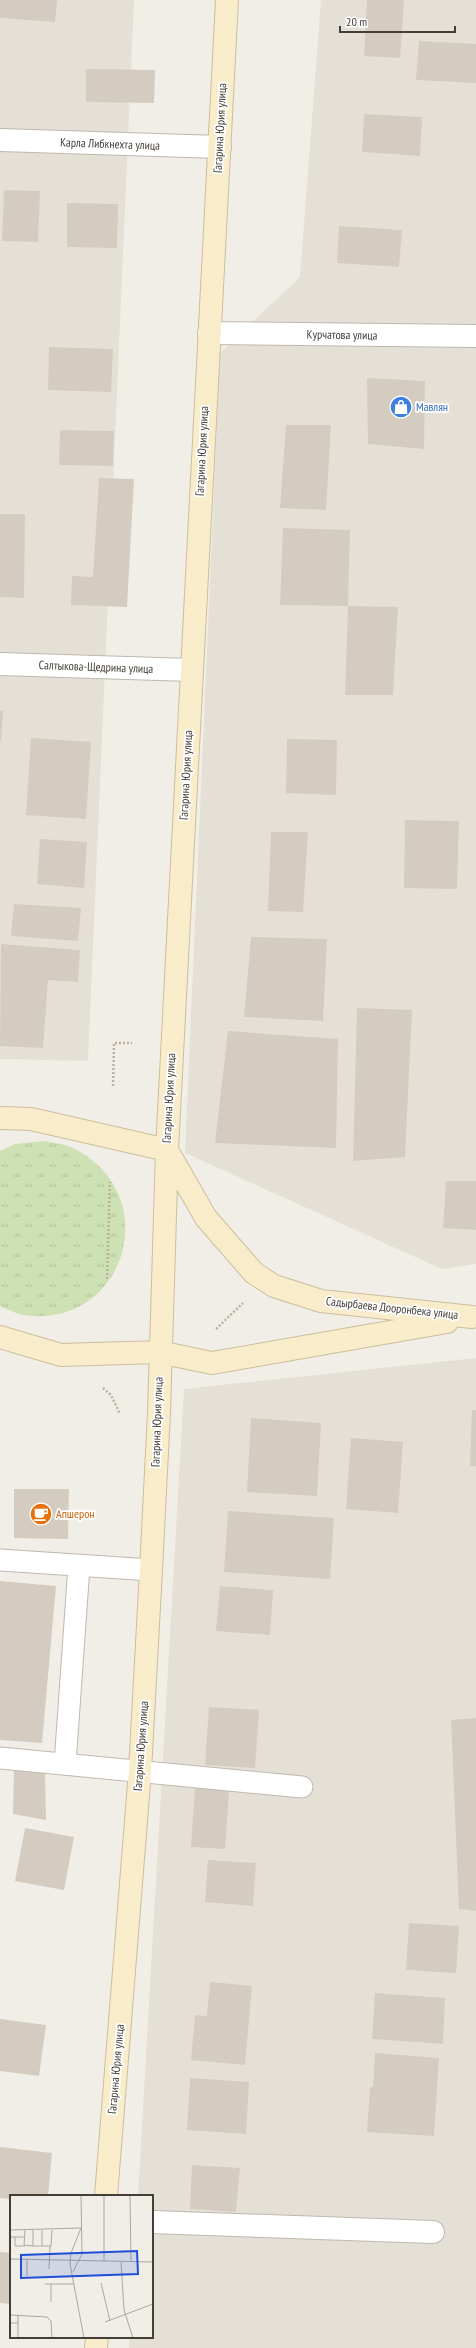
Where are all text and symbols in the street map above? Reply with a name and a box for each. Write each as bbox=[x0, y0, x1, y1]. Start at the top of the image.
scale bar bbox=[340, 8, 455, 34]
text: 20 m bbox=[346, 14, 367, 29]
street label: Гагарина Юрия улица bbox=[210, 82, 229, 173]
street label: Карла Либкнехта улица bbox=[60, 134, 160, 153]
street label: Курчатова улица bbox=[307, 326, 378, 343]
shop icon: Мавлян bbox=[388, 394, 414, 420]
place label: Мавлян bbox=[416, 399, 448, 414]
street label: Гагарина Юрия улица bbox=[192, 405, 211, 496]
street label: Салтыкова-Щедрина улица bbox=[38, 657, 154, 676]
street label: Гагарина Юрия улица bbox=[176, 729, 195, 820]
street label: Гагарина Юрия улица bbox=[159, 1052, 178, 1143]
street label: Садырбаева Дооронбека улица bbox=[325, 1293, 459, 1322]
street label: Гагарина Юрия улица bbox=[147, 1376, 166, 1467]
cafe icon: Апшерон bbox=[28, 1501, 54, 1527]
place label: Апшерон bbox=[56, 1506, 95, 1521]
street label: Гагарина Юрия улица bbox=[130, 1700, 151, 1792]
street label: Гагарина Юрия улица bbox=[104, 2023, 127, 2115]
inset map bbox=[10, 2195, 153, 2338]

